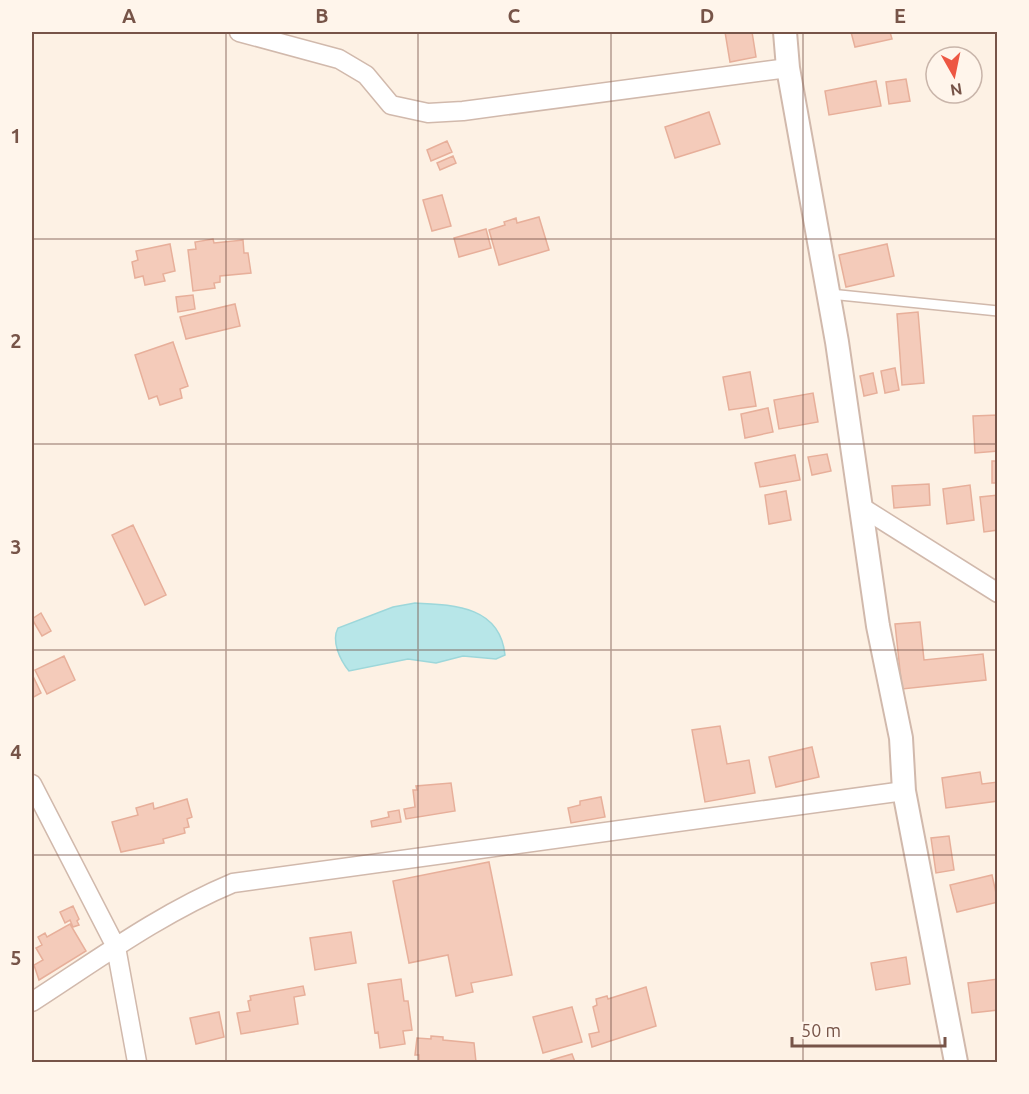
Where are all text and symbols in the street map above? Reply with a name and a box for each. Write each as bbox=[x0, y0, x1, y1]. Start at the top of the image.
text: A bbox=[122, 4, 136, 27]
text: B bbox=[315, 4, 329, 27]
text: C bbox=[508, 4, 521, 27]
text: D bbox=[700, 4, 714, 27]
text: E bbox=[894, 4, 906, 27]
north arrow bbox=[924, 45, 984, 105]
text: N bbox=[949, 80, 964, 100]
text: 1 bbox=[10, 124, 22, 147]
text: 2 bbox=[10, 329, 22, 352]
text: 3 bbox=[10, 535, 22, 558]
text: 4 bbox=[10, 740, 22, 763]
text: 5 bbox=[10, 946, 22, 969]
scale bar bbox=[792, 1010, 945, 1048]
text: 50 m bbox=[801, 1020, 841, 1040]

